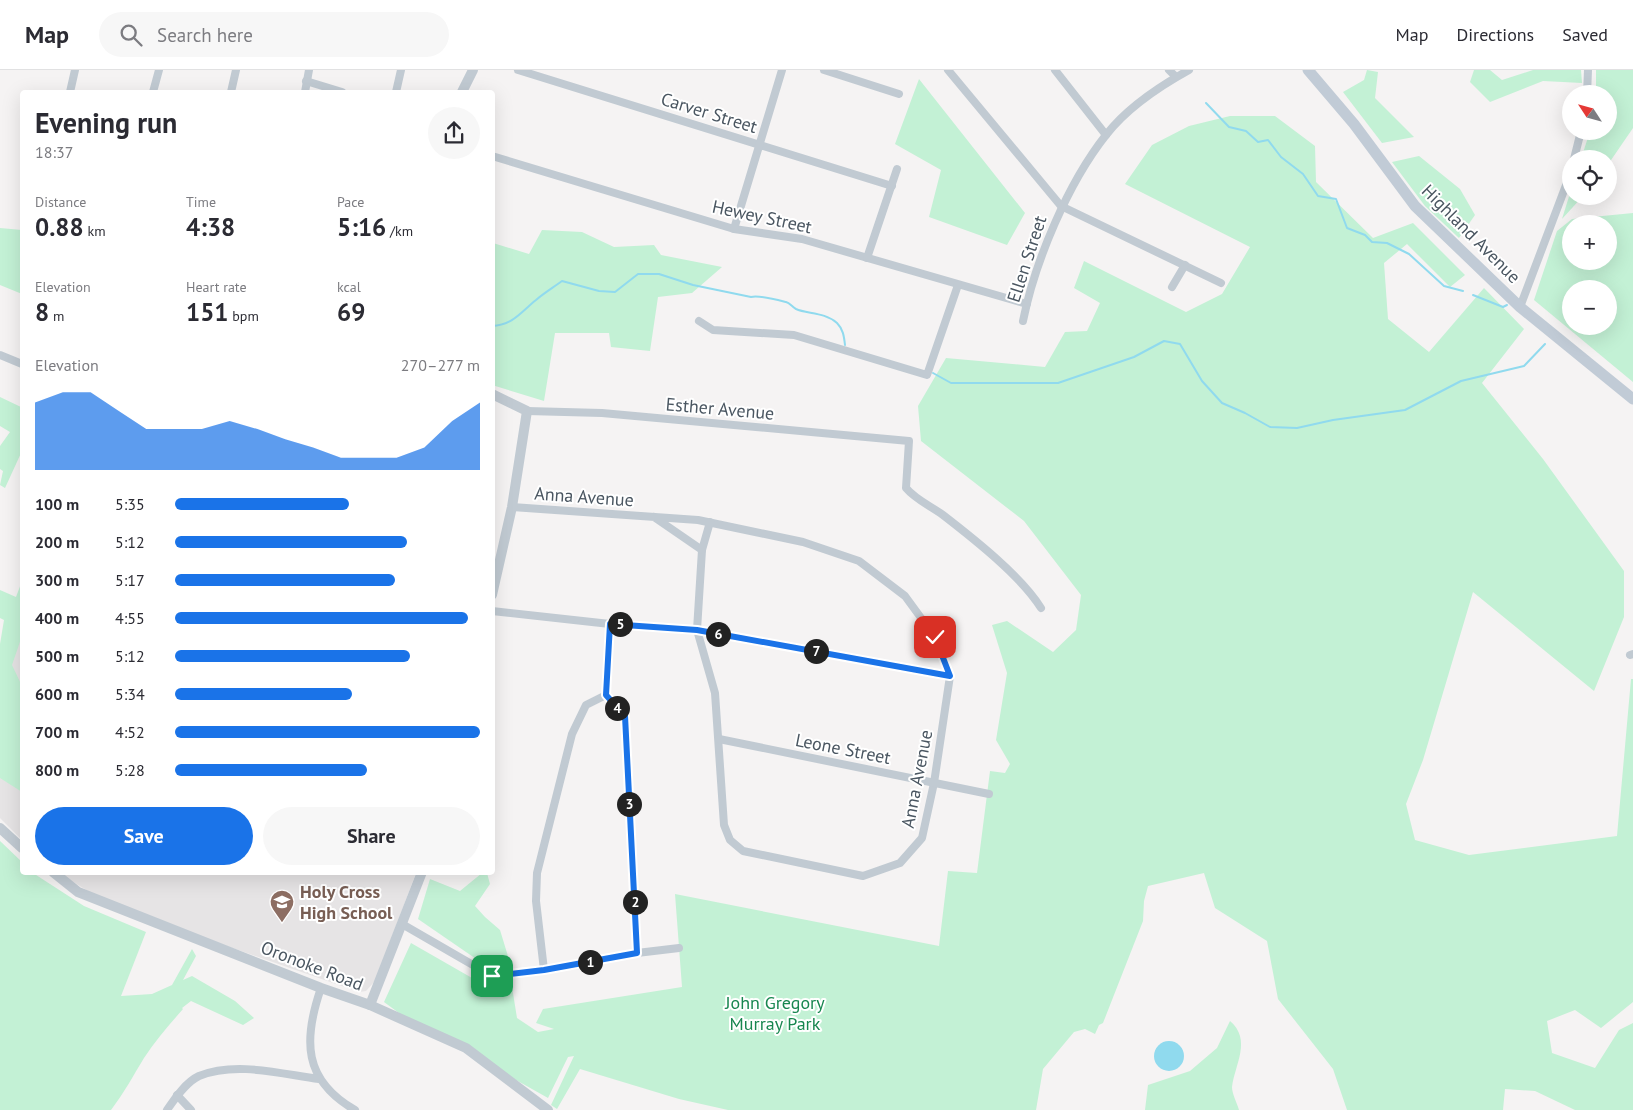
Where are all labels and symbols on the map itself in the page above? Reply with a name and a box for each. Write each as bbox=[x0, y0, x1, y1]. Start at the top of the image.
north arrow bbox=[1562, 85, 1618, 140]
street label: Carver Street bbox=[658, 87, 760, 138]
street label: Highland Avenue bbox=[1417, 179, 1526, 288]
street label: Hewey Street bbox=[710, 195, 814, 238]
street label: Ellen Street bbox=[1002, 213, 1051, 305]
street label: Esther Avenue bbox=[665, 392, 775, 425]
street label: Anna Avenue bbox=[534, 482, 635, 511]
pin: 5 bbox=[608, 612, 632, 636]
pin bbox=[914, 616, 956, 658]
pin: 6 bbox=[706, 622, 730, 646]
pin: 7 bbox=[804, 638, 828, 664]
pin: 4 bbox=[604, 696, 630, 720]
street label: Leone Street bbox=[793, 728, 893, 769]
street label: Anna Avenue bbox=[896, 728, 937, 830]
pin: 3 bbox=[616, 792, 642, 816]
place label: Holy Cross High School bbox=[300, 880, 393, 924]
school or university icon: Holy Cross High School bbox=[269, 889, 295, 923]
pin: 2 bbox=[622, 890, 648, 914]
street label: Oronoke Road bbox=[258, 935, 367, 996]
pin: 1 bbox=[578, 950, 602, 974]
pin bbox=[471, 955, 513, 997]
park label: John Gregory Murray Park bbox=[724, 991, 825, 1035]

